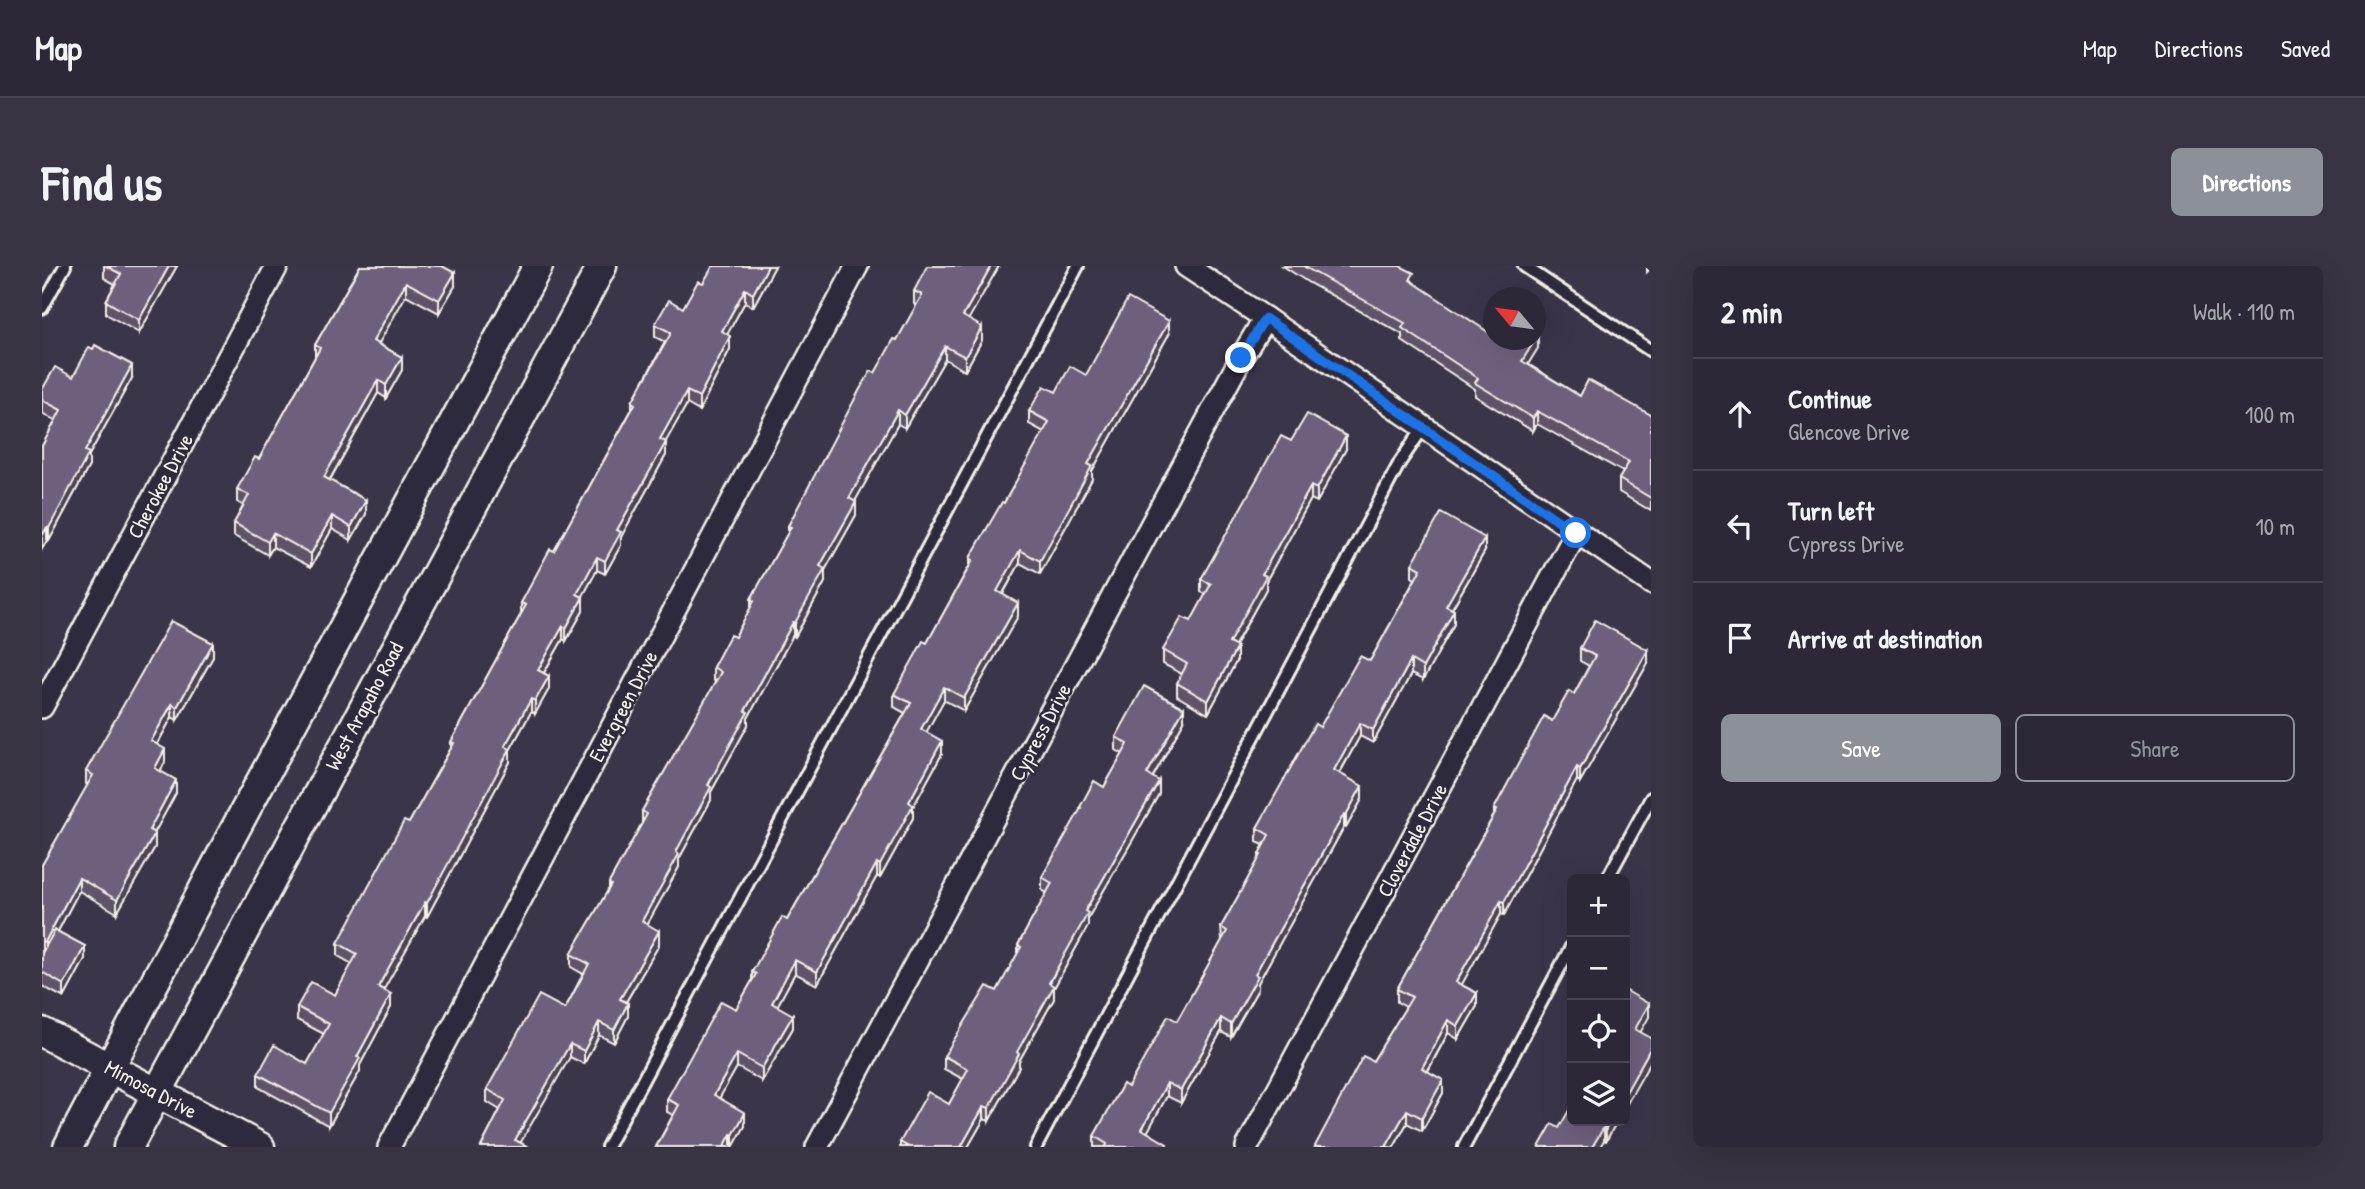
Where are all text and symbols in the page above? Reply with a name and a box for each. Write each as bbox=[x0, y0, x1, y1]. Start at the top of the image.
text: Map bbox=[35, 26, 82, 70]
text: Map bbox=[2083, 32, 2117, 64]
text: Directions bbox=[2155, 32, 2243, 64]
text: Saved bbox=[2281, 32, 2330, 64]
button: Directions bbox=[2171, 148, 2323, 216]
text: Find us bbox=[42, 149, 162, 215]
north arrow bbox=[1483, 287, 1546, 350]
text: 2 min bbox=[1721, 292, 1783, 332]
text: Walk · 110 m bbox=[2193, 296, 2295, 327]
route end bbox=[1225, 342, 1256, 373]
text: Continue bbox=[1788, 381, 1872, 416]
icon: ahead bbox=[1721, 395, 1759, 433]
text: 100 m bbox=[2245, 399, 2295, 430]
text: Glencove Drive bbox=[1788, 416, 1910, 447]
street label: Cherokee Drive bbox=[120, 428, 200, 544]
text: Turn left bbox=[1788, 493, 1874, 528]
icon: left bbox=[1721, 507, 1759, 545]
text: 10 m bbox=[2255, 511, 2295, 542]
route start bbox=[1560, 517, 1591, 548]
text: Cypress Drive bbox=[1788, 528, 1904, 559]
icon: arrive bbox=[1721, 619, 1759, 657]
text: Arrive at destination bbox=[1788, 621, 1983, 656]
street label: West Arapaho Road bbox=[318, 637, 410, 775]
street label: Evergreen Drive bbox=[582, 645, 664, 767]
street label: Cypress Drive bbox=[1002, 678, 1078, 786]
button: Save bbox=[1721, 714, 2001, 782]
button: Share bbox=[2015, 714, 2295, 782]
street label: Cloverdale Drive bbox=[1370, 778, 1454, 902]
map controls bbox=[1567, 874, 1630, 1126]
button: + bbox=[1567, 874, 1630, 937]
button: − bbox=[1567, 937, 1630, 1000]
button: locate bbox=[1567, 1000, 1630, 1063]
street label: Mimosa Drive bbox=[100, 1053, 202, 1125]
button: layers bbox=[1567, 1063, 1630, 1126]

